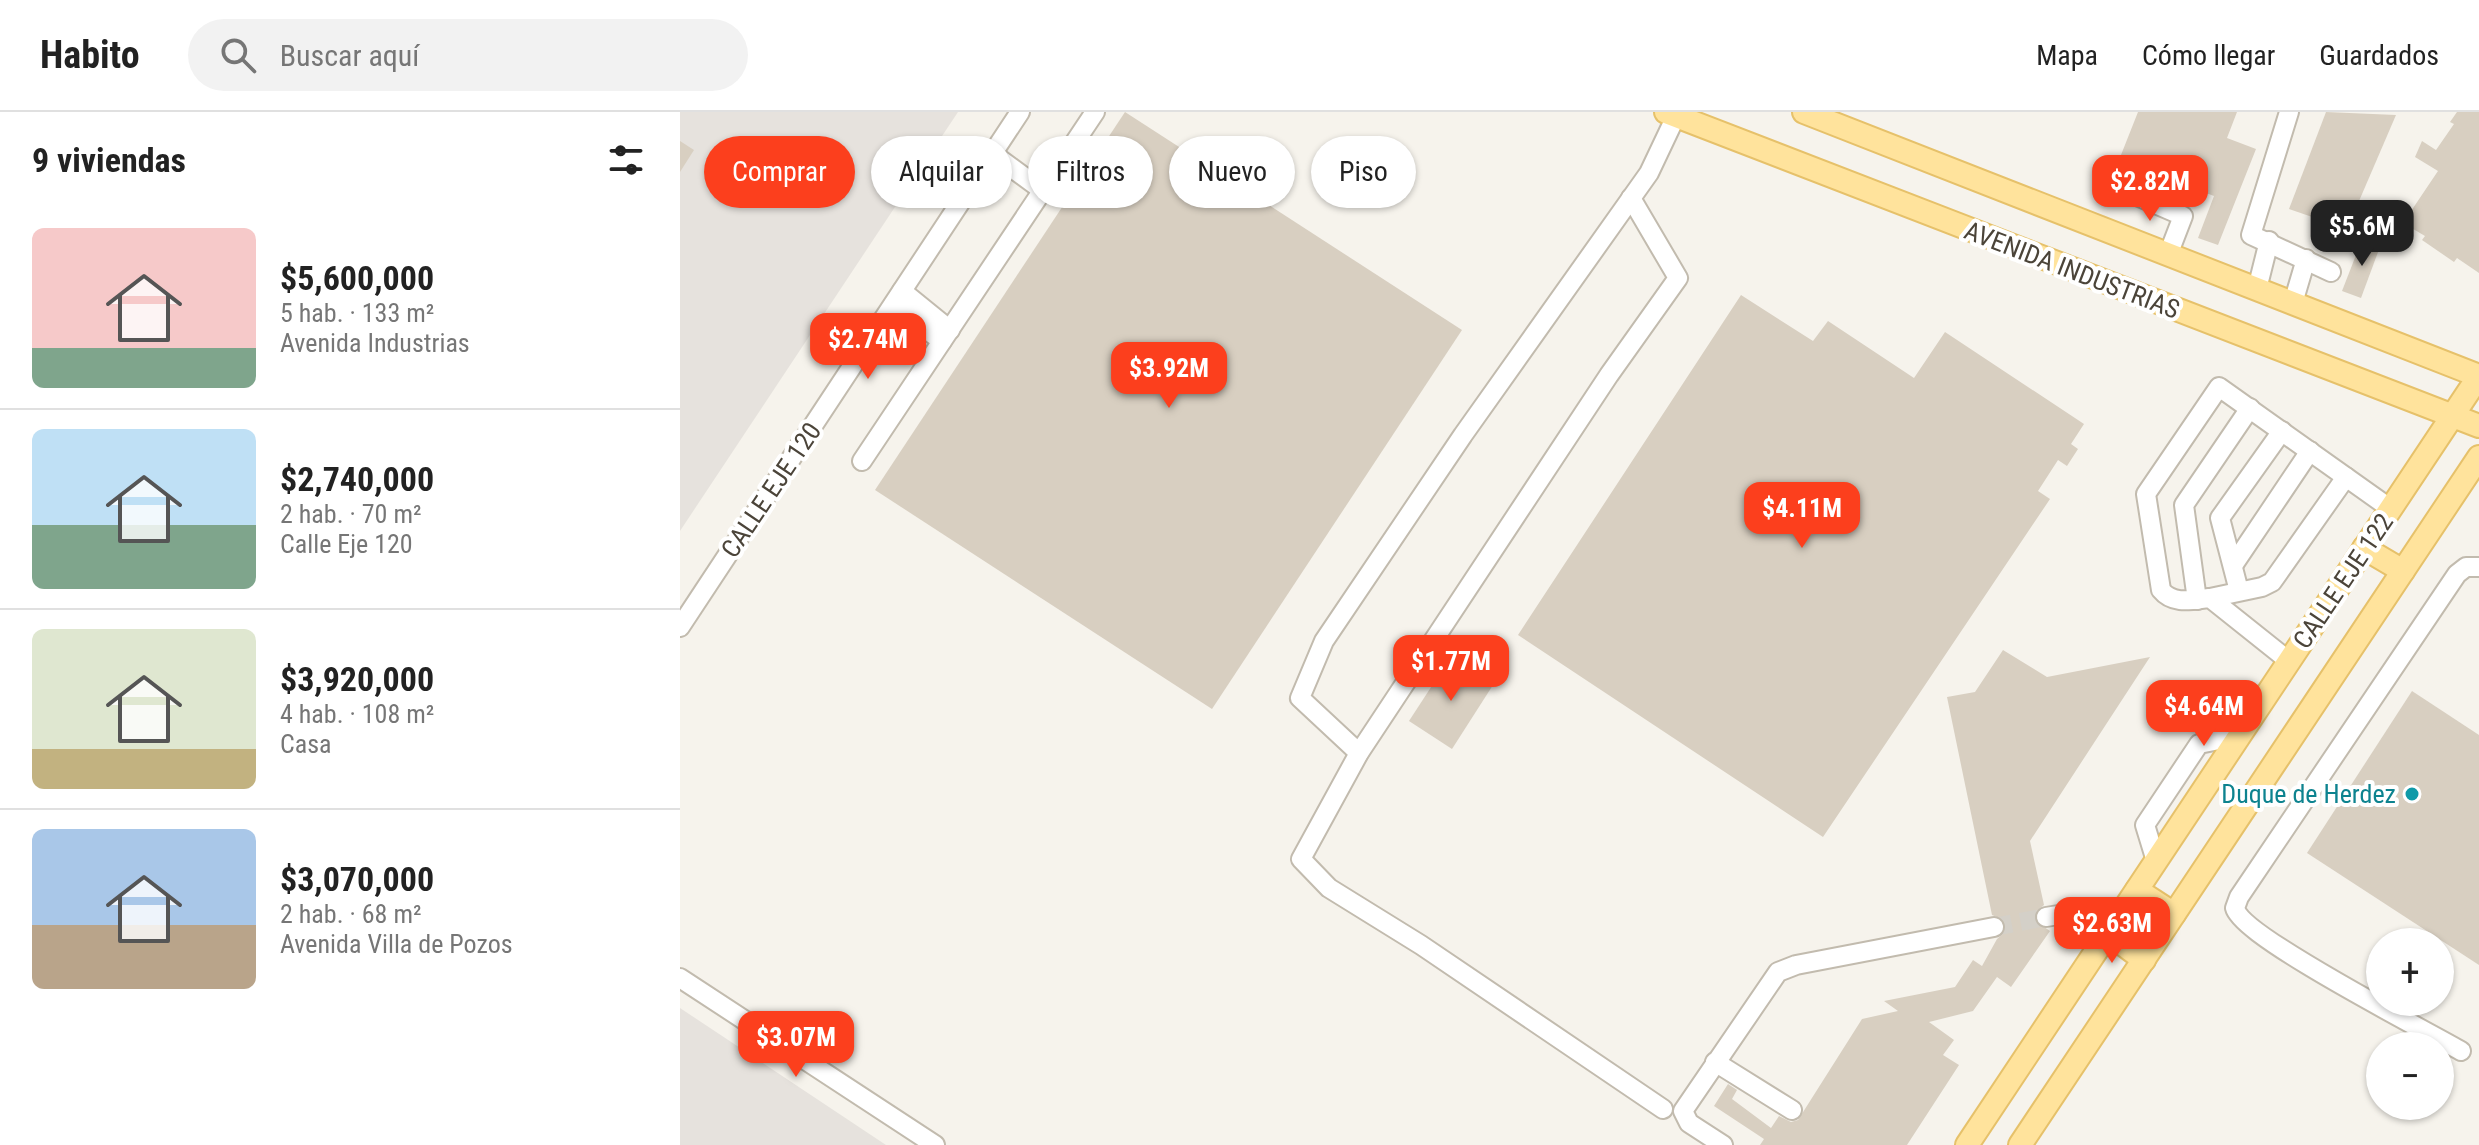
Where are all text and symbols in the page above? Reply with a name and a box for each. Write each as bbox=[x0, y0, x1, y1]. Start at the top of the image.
search box bbox=[188, 19, 748, 91]
text: Habito bbox=[40, 33, 140, 77]
icon: search bbox=[216, 33, 260, 77]
text: Buscar aquí bbox=[280, 38, 419, 73]
text: Mapa bbox=[2036, 39, 2098, 72]
text: Cómo llegar bbox=[2142, 39, 2275, 72]
text: Guardados bbox=[2319, 39, 2439, 72]
chip: Comprar bbox=[704, 136, 855, 208]
chip: Alquilar bbox=[871, 136, 1012, 208]
chip: Filtros bbox=[1028, 136, 1153, 208]
chip: Nuevo bbox=[1169, 136, 1295, 208]
chip: Piso bbox=[1311, 136, 1416, 208]
icon: filters bbox=[604, 138, 648, 182]
text: 9 viviendas bbox=[32, 140, 186, 180]
pin: $2.82M bbox=[2085, 155, 2215, 223]
text: $2.82M bbox=[2110, 166, 2190, 196]
pin: $5.6M bbox=[2306, 200, 2418, 268]
text: $5.6M bbox=[2329, 211, 2395, 241]
street label: AVENIDA INDUSTRIAS bbox=[1960, 215, 2184, 325]
text: $5,600,000 bbox=[280, 258, 434, 298]
icon: home bbox=[96, 260, 192, 356]
text: 5 hab. · 133 m² bbox=[280, 298, 434, 328]
pin: $2.74M bbox=[803, 313, 933, 381]
text: $2.74M bbox=[828, 324, 908, 354]
text: Avenida Industrias bbox=[280, 328, 470, 358]
pin: $3.92M bbox=[1104, 342, 1234, 410]
text: $3.92M bbox=[1129, 353, 1209, 383]
street label: CALLE EJE 120 bbox=[715, 417, 827, 563]
text: $2,740,000 bbox=[280, 459, 434, 499]
icon: home bbox=[96, 461, 192, 557]
pin: $4.11M bbox=[1737, 482, 1867, 550]
text: $4.11M bbox=[1762, 493, 1842, 523]
text: 2 hab. · 70 m² bbox=[280, 499, 422, 529]
street label: CALLE EJE 122 bbox=[2287, 508, 2399, 654]
text: Calle Eje 120 bbox=[280, 529, 413, 559]
pin: $1.77M bbox=[1386, 635, 1516, 703]
text: $1.77M bbox=[1411, 646, 1491, 676]
text: $3,920,000 bbox=[280, 659, 434, 699]
icon: home bbox=[96, 661, 192, 757]
pin: $4.64M bbox=[2139, 680, 2269, 748]
text: $4.64M bbox=[2164, 691, 2244, 721]
text: 4 hab. · 108 m² bbox=[280, 699, 434, 729]
text: Casa bbox=[280, 729, 332, 759]
place label: Duque de Herdez bbox=[2221, 779, 2396, 809]
marker: Duque de Herdez bbox=[2403, 785, 2421, 803]
text: $3,070,000 bbox=[280, 859, 434, 899]
icon: home bbox=[96, 861, 192, 957]
pin: $2.63M bbox=[2047, 897, 2177, 965]
text: 2 hab. · 68 m² bbox=[280, 899, 422, 929]
text: $2.63M bbox=[2072, 908, 2152, 938]
map controls bbox=[2366, 928, 2454, 1120]
button: + bbox=[2366, 928, 2454, 1016]
text: Avenida Villa de Pozos bbox=[280, 929, 513, 959]
pin: $3.07M bbox=[731, 1011, 861, 1079]
text: $3.07M bbox=[756, 1022, 836, 1052]
button: − bbox=[2366, 1032, 2454, 1120]

